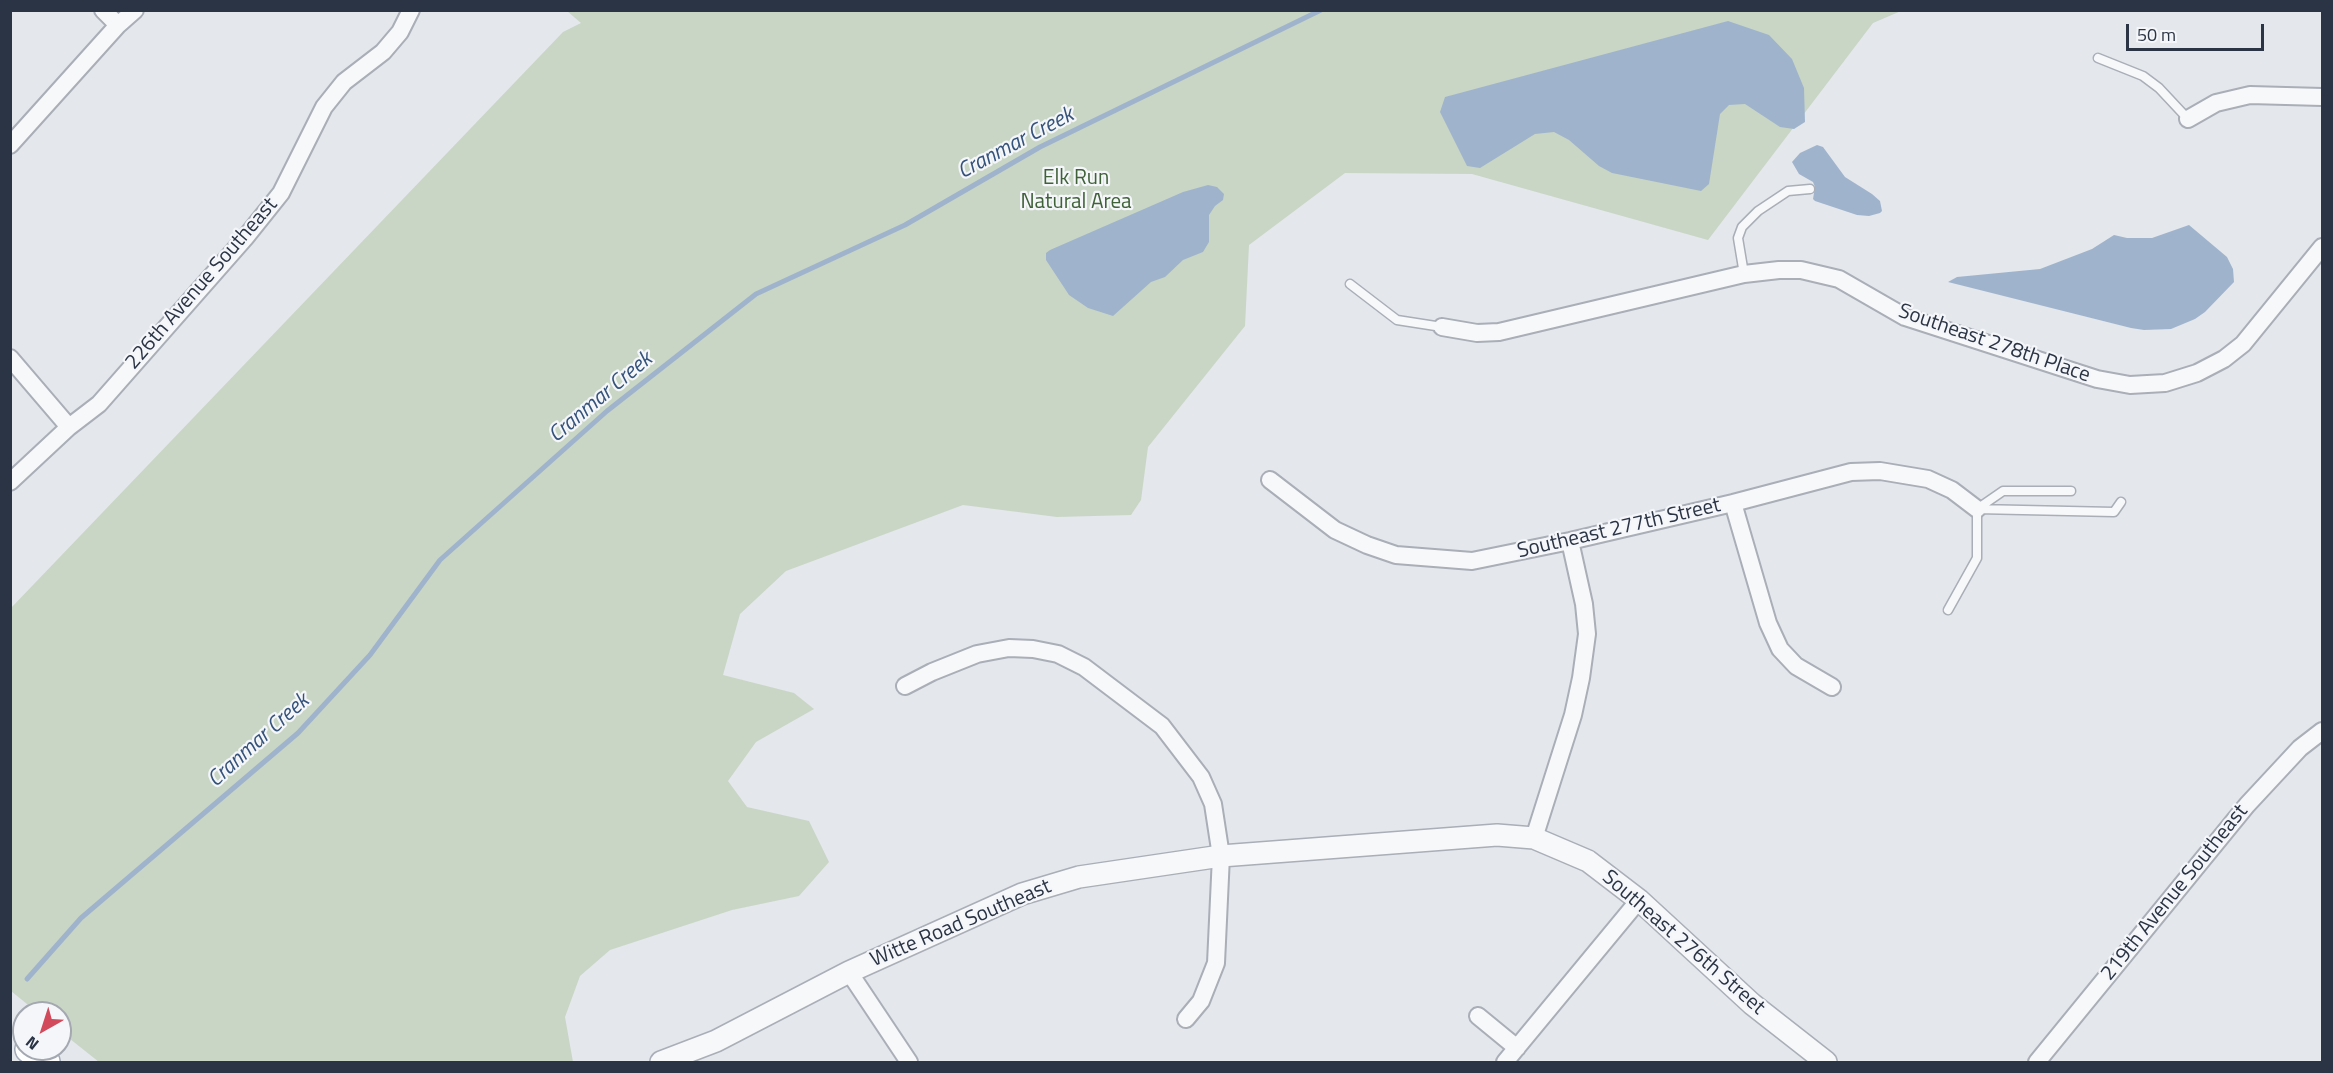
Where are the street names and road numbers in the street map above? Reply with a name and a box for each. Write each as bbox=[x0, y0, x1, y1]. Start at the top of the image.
street label: 226th Avenue Southeast bbox=[121, 193, 283, 375]
street label: Southeast 278th Place bbox=[1895, 299, 2093, 389]
street label: Southeast 277th Street bbox=[1515, 493, 1723, 565]
street label: 219th Avenue Southeast bbox=[2096, 800, 2254, 986]
street label: Southeast 276th Street bbox=[1596, 865, 1770, 1021]
street label: Witte Road Southeast bbox=[867, 875, 1055, 973]

